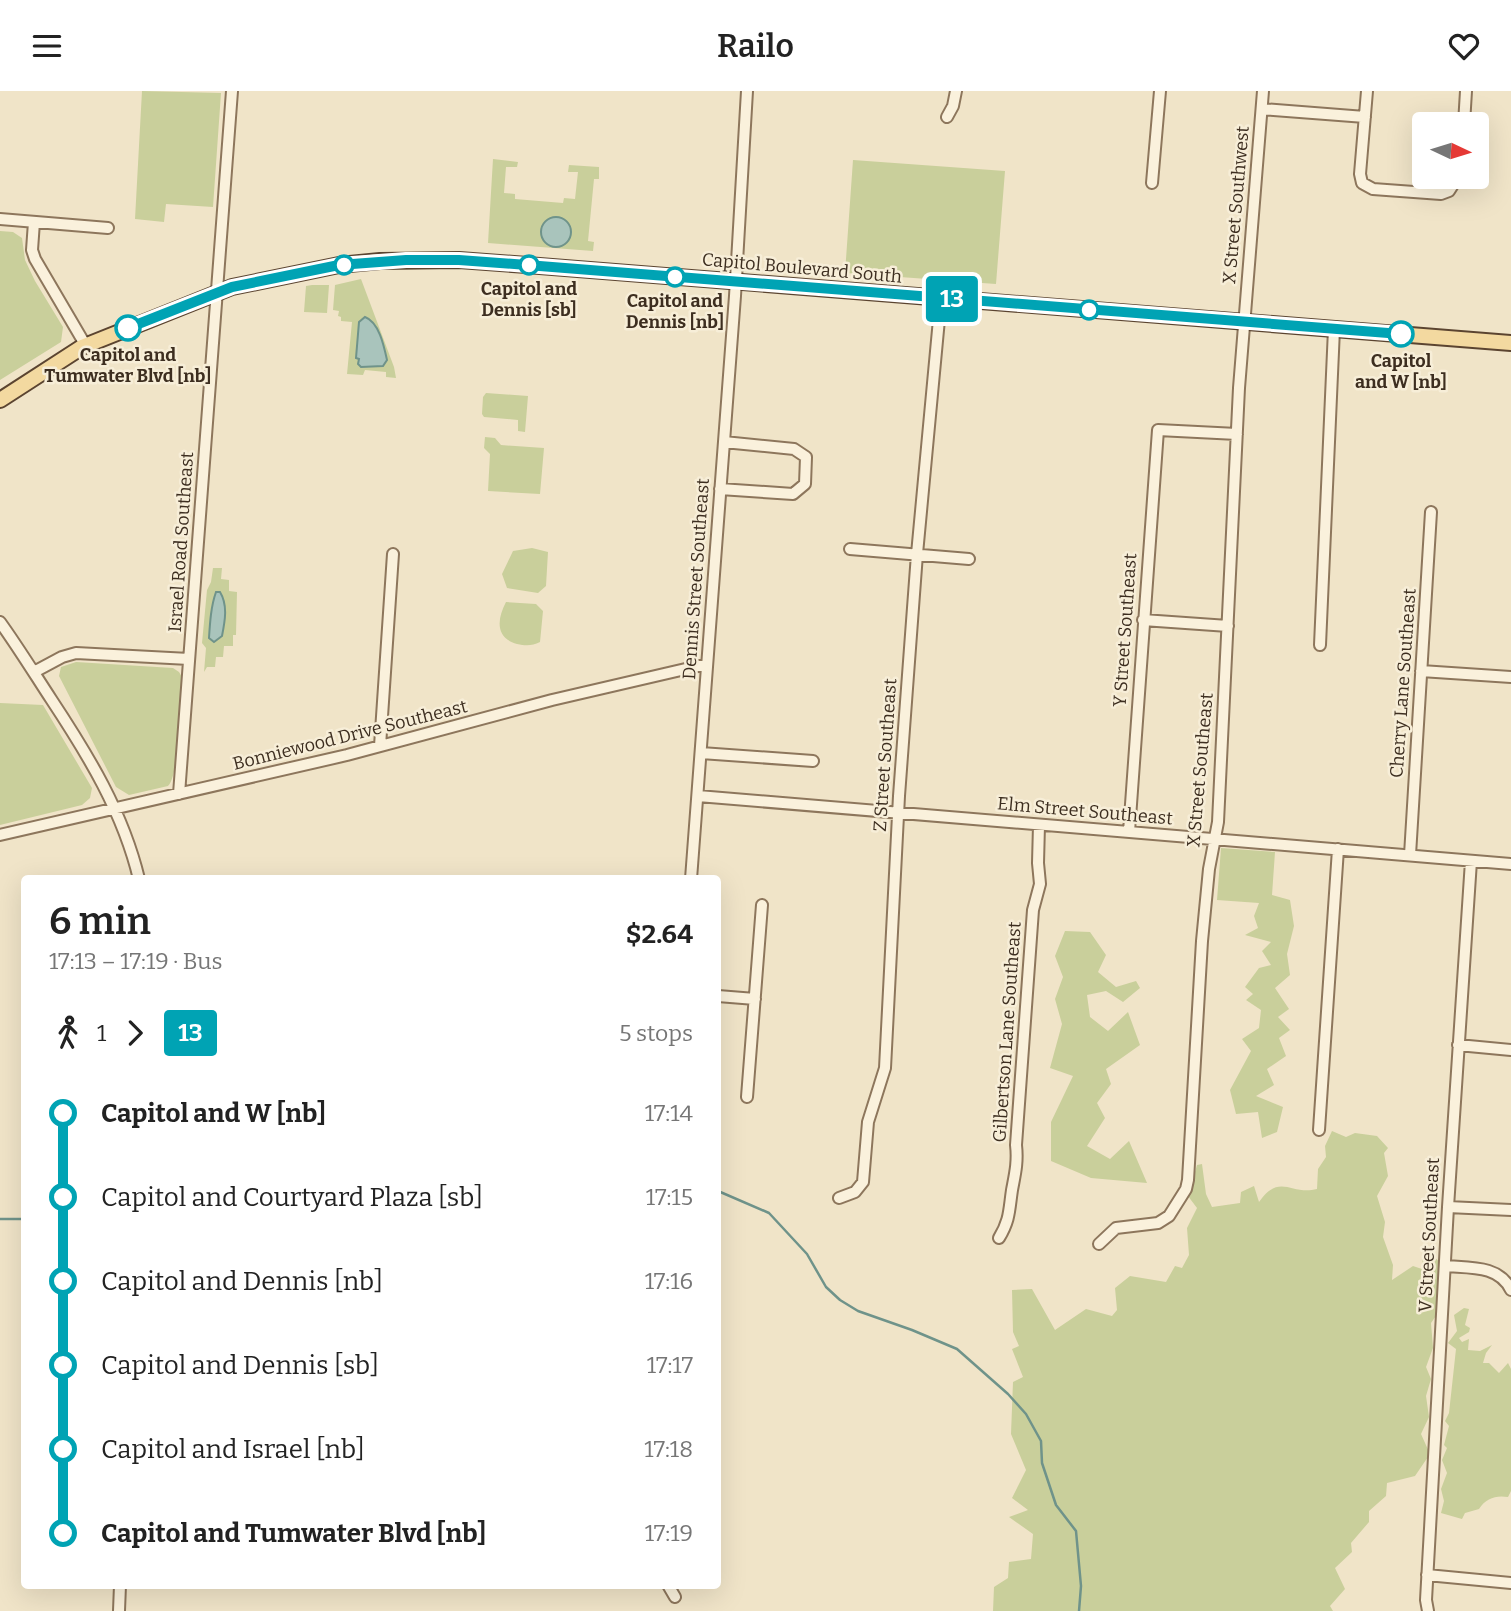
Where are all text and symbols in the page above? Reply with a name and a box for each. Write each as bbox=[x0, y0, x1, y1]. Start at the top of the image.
icon: menu bbox=[28, 27, 66, 65]
text: Railo bbox=[717, 27, 794, 65]
icon: heart bbox=[1445, 27, 1483, 65]
north arrow bbox=[1412, 112, 1489, 189]
map controls bbox=[1412, 112, 1489, 189]
street label: X Street Southwest bbox=[1218, 124, 1254, 285]
street label: Capitol Boulevard South bbox=[701, 248, 903, 288]
unlabelled marker bbox=[334, 255, 354, 275]
marker: Capitol and Dennis [sb] bbox=[519, 255, 539, 275]
marker: Capitol and Dennis [nb] bbox=[665, 267, 685, 287]
line badge: 13 bbox=[920, 276, 984, 322]
place label: Capitol and Dennis [sb] bbox=[481, 278, 577, 321]
text: 13 bbox=[940, 285, 964, 313]
place label: Capitol and Dennis [nb] bbox=[626, 290, 724, 333]
unlabelled marker bbox=[1079, 300, 1099, 320]
marker: Capitol and Tumwater Blvd [nb] bbox=[115, 315, 141, 341]
marker: Capitol and W [nb] bbox=[1388, 321, 1414, 347]
place label: Capitol and Tumwater Blvd [nb] bbox=[44, 344, 212, 387]
place label: Capitol and W [nb] bbox=[1355, 350, 1447, 393]
street label: Israel Road Southeast bbox=[164, 451, 198, 633]
street label: Dennis Street Southeast bbox=[678, 477, 714, 680]
street label: Y Street Southeast bbox=[1109, 552, 1141, 708]
street label: Cherry Lane Southeast bbox=[1385, 587, 1421, 779]
street label: Z Street Southeast bbox=[869, 677, 901, 832]
street label: X Street Southeast bbox=[1182, 691, 1218, 848]
street label: Bonniewood Drive Southeast bbox=[231, 695, 470, 775]
street label: Elm Street Southeast bbox=[996, 792, 1174, 830]
text: 6 min bbox=[49, 898, 151, 944]
text: $2.64 bbox=[626, 919, 693, 950]
street label: Gilbertson Lane Southeast bbox=[988, 920, 1026, 1143]
text: 17:13 – 17:19 · Bus bbox=[49, 947, 222, 975]
icon: walk bbox=[49, 1014, 87, 1052]
icon: forward bbox=[116, 1014, 154, 1052]
text: 1 bbox=[97, 1019, 106, 1047]
text: 13 bbox=[178, 1019, 203, 1047]
text: 5 stops bbox=[619, 1019, 693, 1047]
text: Capitol and W [nb] bbox=[101, 1098, 326, 1129]
text: 17:14 bbox=[645, 1099, 693, 1127]
street label: V Street Southeast bbox=[1414, 1157, 1444, 1313]
text: Capitol and Courtyard Plaza [sb] bbox=[101, 1182, 483, 1213]
text: 17:15 bbox=[646, 1183, 693, 1211]
text: Capitol and Dennis [nb] bbox=[101, 1266, 383, 1297]
text: 17:16 bbox=[645, 1267, 693, 1295]
text: Capitol and Dennis [sb] bbox=[101, 1350, 379, 1381]
text: 17:17 bbox=[647, 1351, 693, 1379]
text: Capitol and Israel [nb] bbox=[101, 1434, 365, 1465]
text: 17:18 bbox=[644, 1435, 693, 1463]
text: Capitol and Tumwater Blvd [nb] bbox=[101, 1518, 487, 1549]
text: 17:19 bbox=[645, 1519, 693, 1547]

